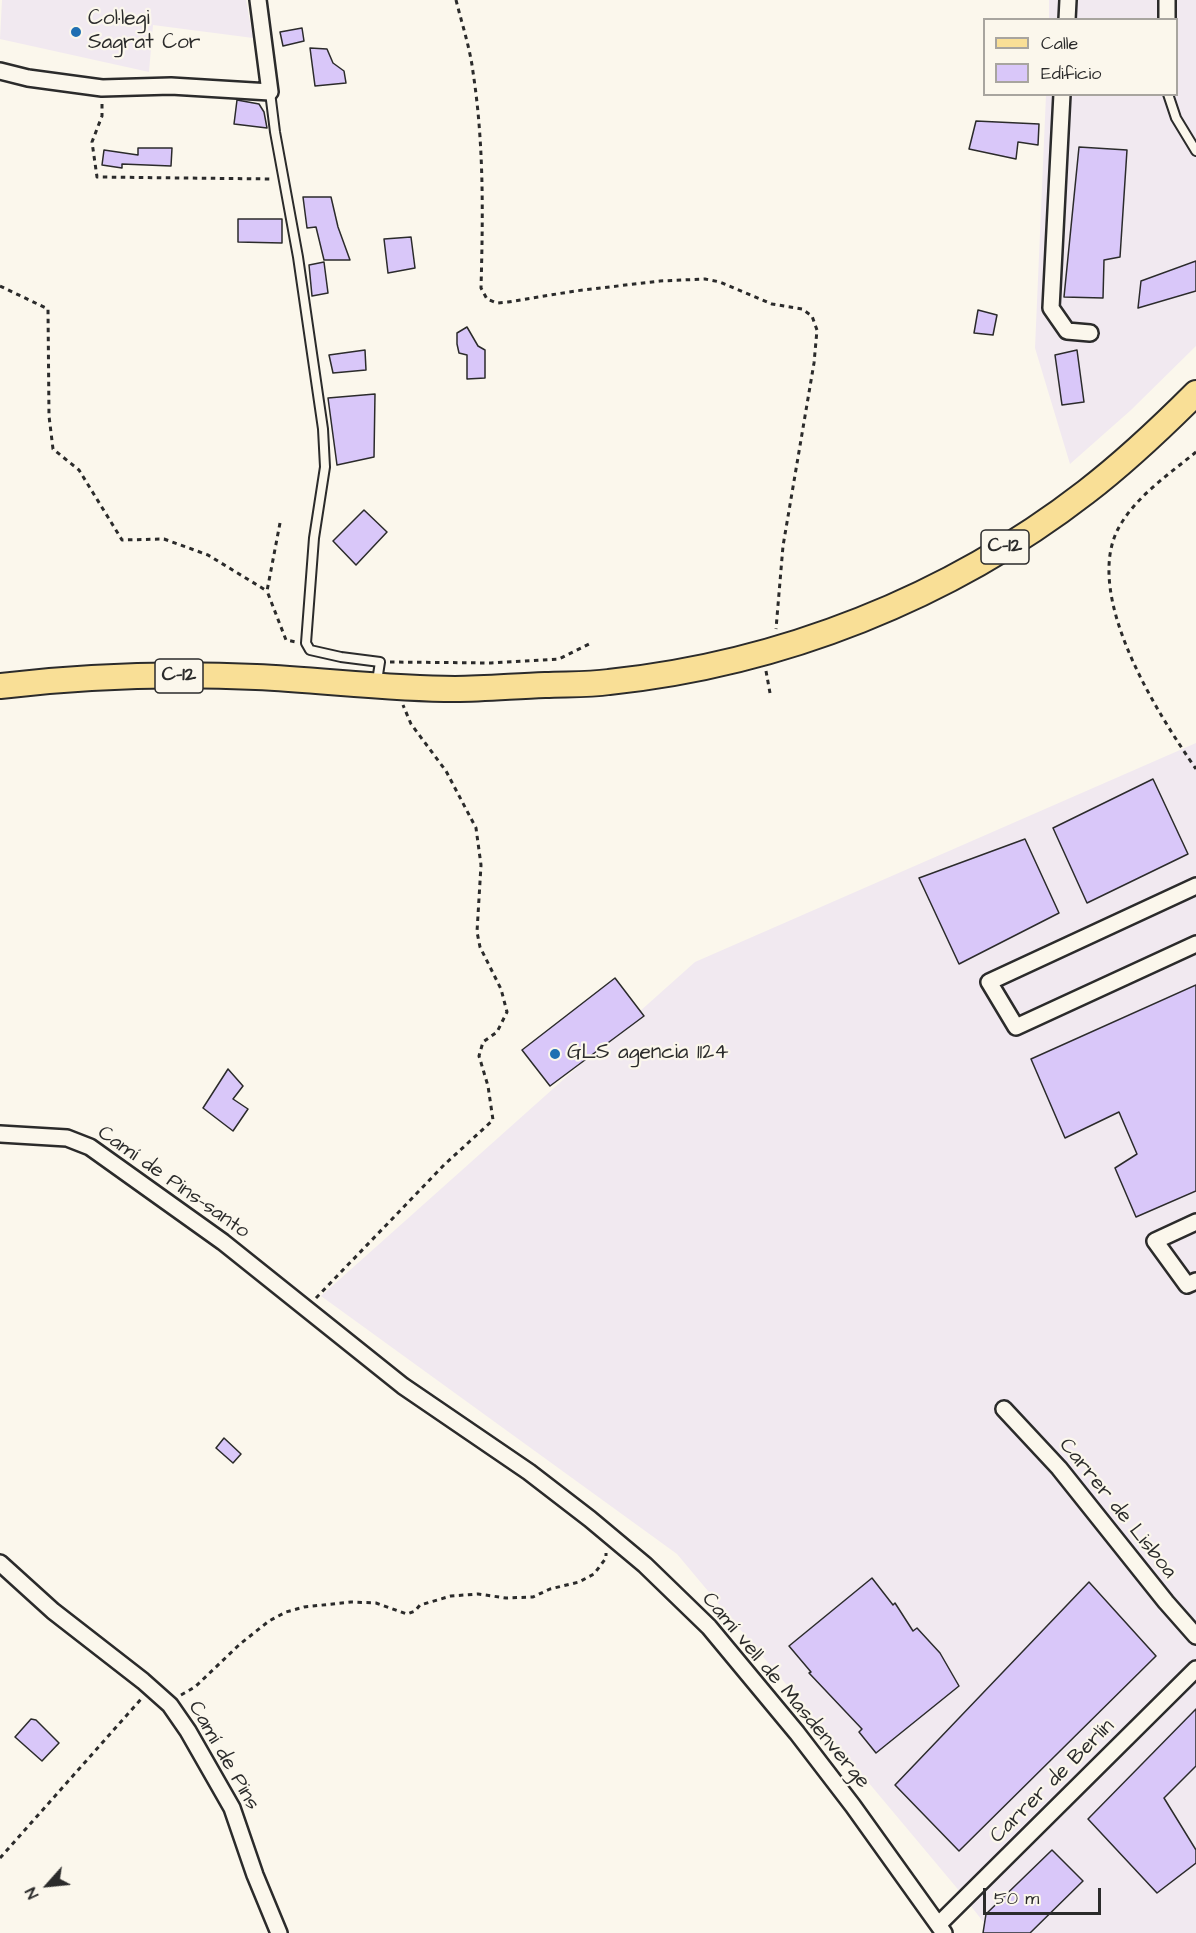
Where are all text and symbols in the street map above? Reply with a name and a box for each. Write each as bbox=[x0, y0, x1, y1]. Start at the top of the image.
place label: Col·legi Sagrat Cor bbox=[88, 7, 200, 57]
legend bbox=[983, 18, 1178, 96]
marker: Col·legi Sagrat Cor bbox=[69, 25, 83, 39]
text: Calle bbox=[1041, 31, 1078, 56]
text: Edificio bbox=[1041, 61, 1101, 86]
road number: C-12 bbox=[981, 530, 1029, 564]
road number: C-12 bbox=[155, 659, 203, 693]
place label: GLS agencia 1124 bbox=[567, 1041, 729, 1067]
marker: GLS agencia 1124 bbox=[548, 1047, 562, 1061]
street label: Camí de Pins-santo bbox=[92, 1121, 254, 1245]
street label: Carrer de Lisboa bbox=[1053, 1434, 1181, 1584]
street label: Camí vell de Masdenverge bbox=[695, 1588, 875, 1794]
street label: Camí de Pins bbox=[182, 1697, 264, 1815]
street label: Carrer de Berlín bbox=[986, 1715, 1120, 1849]
north arrow bbox=[18, 1855, 78, 1915]
scale bar bbox=[986, 1876, 1104, 1914]
text: N bbox=[20, 1884, 44, 1903]
text: 50 m bbox=[994, 1886, 1039, 1911]

